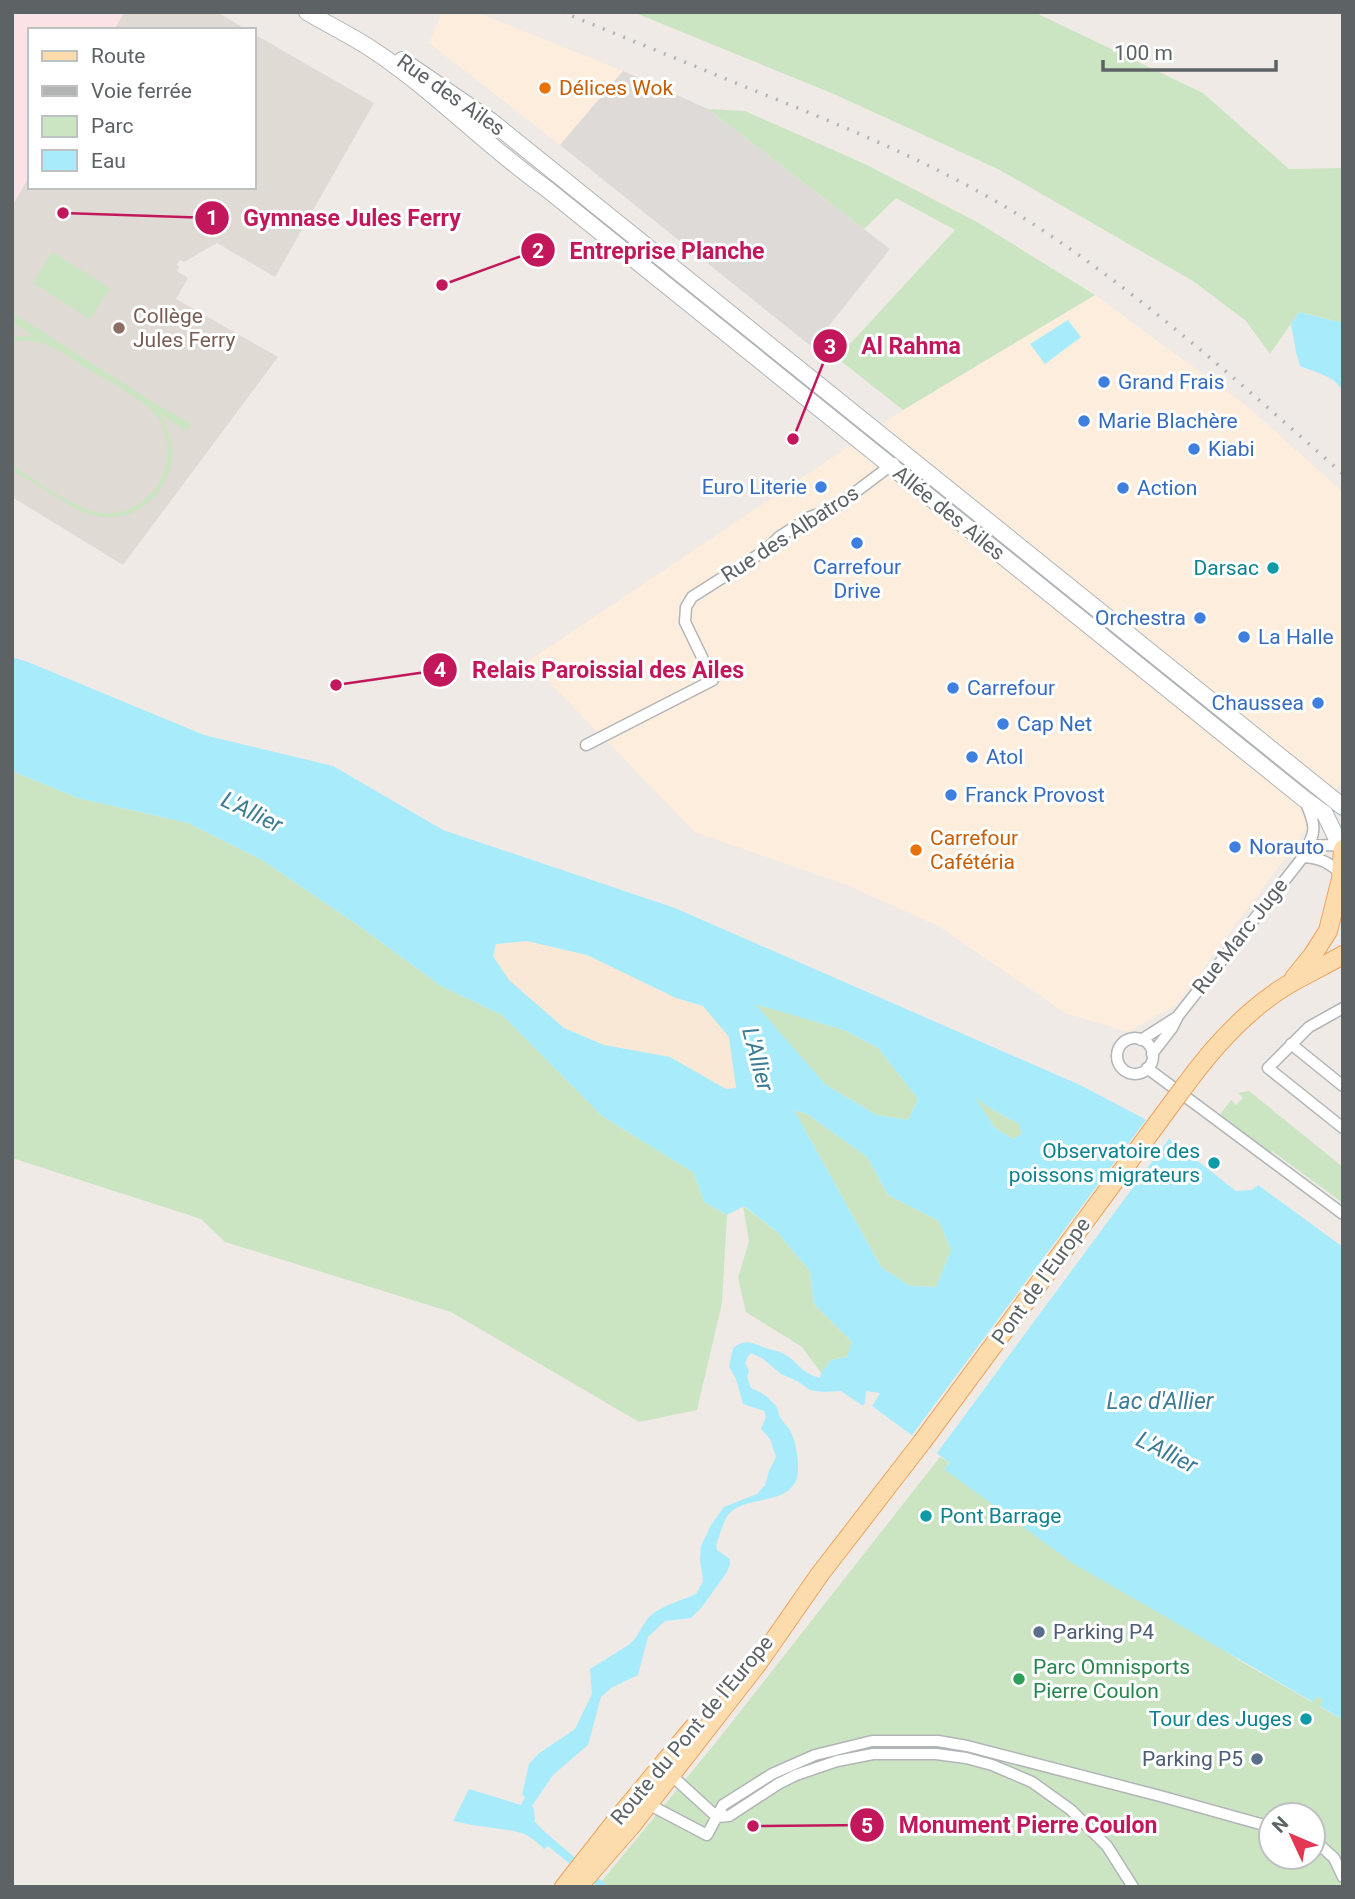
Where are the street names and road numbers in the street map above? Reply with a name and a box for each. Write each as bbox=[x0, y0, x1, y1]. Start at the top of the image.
street label: Rue des Ailes bbox=[393, 49, 509, 141]
street label: Allée des Ailes bbox=[888, 461, 1010, 565]
street label: Rue des Albatros bbox=[717, 481, 863, 587]
street label: Rue Marc Juge bbox=[1187, 874, 1293, 998]
street label: Pont de l'Europe bbox=[987, 1213, 1095, 1349]
street label: Route du Pont de l'Europe bbox=[606, 1631, 778, 1829]

